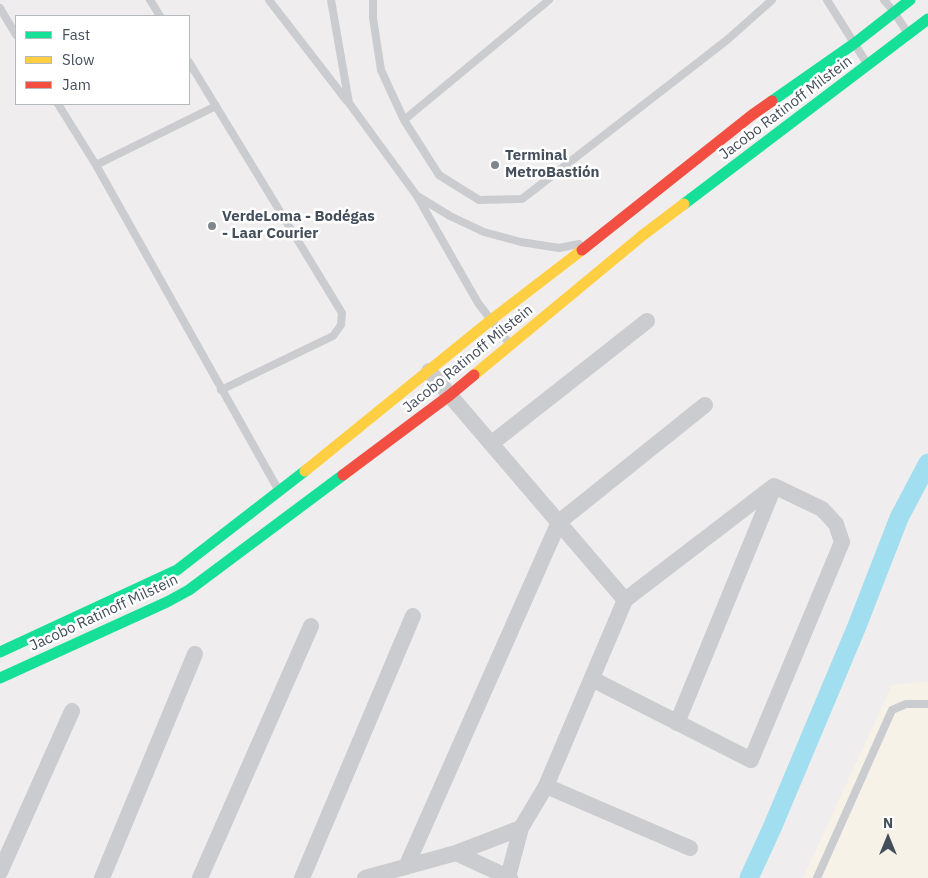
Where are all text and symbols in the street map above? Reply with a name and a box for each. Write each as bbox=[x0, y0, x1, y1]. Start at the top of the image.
legend bbox=[15, 15, 190, 105]
text: Fast bbox=[62, 25, 90, 44]
text: Slow bbox=[62, 50, 95, 69]
street label: Jacobo Ratinoff Milstein bbox=[716, 52, 856, 164]
text: Jam bbox=[62, 75, 91, 94]
place label: Terminal MetroBastión bbox=[505, 147, 599, 182]
marker: Terminal MetroBastión bbox=[489, 159, 501, 171]
place label: VerdeLoma - Bodégas - Laar Courier bbox=[222, 208, 375, 243]
marker: VerdeLoma - Bodégas - Laar Courier bbox=[206, 220, 218, 232]
street label: Jacobo Ratinoff Milstein bbox=[400, 301, 536, 417]
street label: Jacobo Ratinoff Milstein bbox=[27, 571, 181, 655]
north arrow bbox=[863, 813, 913, 863]
text: N bbox=[883, 814, 893, 832]

